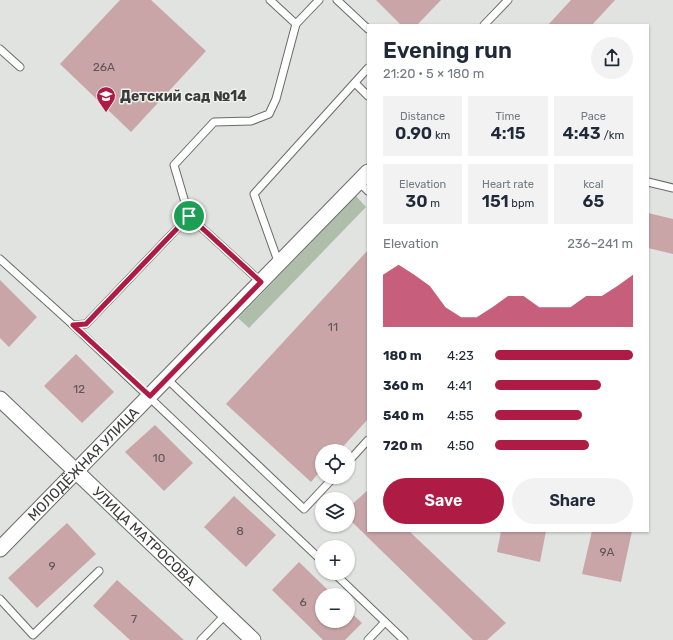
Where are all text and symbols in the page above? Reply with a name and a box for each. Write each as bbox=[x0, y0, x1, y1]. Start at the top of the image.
text: Evening run bbox=[383, 37, 512, 64]
button: share bbox=[591, 37, 633, 79]
house number: 26А bbox=[93, 60, 115, 74]
text: 21:20 · 5 × 180 m bbox=[383, 66, 484, 81]
school or university icon: Детский сад №14 bbox=[95, 85, 117, 113]
place label: Детский сад №14 bbox=[120, 88, 247, 105]
text: Distance bbox=[400, 110, 445, 123]
text: Time bbox=[496, 110, 520, 123]
text: Pace bbox=[581, 110, 606, 123]
text: 0.90 bbox=[395, 123, 432, 143]
text: 4:15 bbox=[490, 123, 526, 143]
text: 4:43 bbox=[562, 123, 601, 143]
text: km bbox=[432, 129, 450, 142]
text: /km bbox=[601, 129, 624, 142]
text: Elevation bbox=[399, 178, 446, 191]
text: Heart rate bbox=[482, 178, 534, 191]
text: kcal bbox=[583, 178, 603, 191]
text: 30 bbox=[405, 191, 428, 211]
text: 151 bbox=[482, 191, 509, 211]
text: 65 bbox=[583, 191, 604, 211]
text: m bbox=[428, 197, 440, 210]
text: bpm bbox=[509, 197, 534, 210]
pin bbox=[172, 199, 206, 233]
icon: arrive bbox=[178, 205, 200, 227]
text: Elevation bbox=[383, 236, 439, 251]
text: 236–241 m bbox=[567, 236, 633, 251]
house number: 11 bbox=[328, 320, 338, 334]
text: 180 m bbox=[383, 348, 422, 363]
text: 4:23 bbox=[447, 348, 474, 363]
text: 360 m bbox=[383, 378, 424, 393]
text: 4:41 bbox=[447, 378, 472, 393]
house number: 12 bbox=[73, 382, 85, 396]
street label: МОЛОДЁЖНАЯ УЛИЦА bbox=[24, 403, 143, 524]
text: 540 m bbox=[383, 408, 424, 423]
text: 4:55 bbox=[447, 408, 474, 423]
text: 720 m bbox=[383, 438, 422, 453]
text: 4:50 bbox=[447, 438, 474, 453]
map controls bbox=[315, 444, 355, 628]
button: locate bbox=[315, 444, 355, 484]
house number: 10 bbox=[153, 451, 165, 465]
button: Save bbox=[383, 478, 504, 524]
button: Share bbox=[512, 478, 633, 524]
street label: УЛИЦА МАТРОСОВА bbox=[89, 484, 199, 590]
button: layers bbox=[315, 492, 355, 532]
house number: 8 bbox=[236, 524, 244, 538]
button: + bbox=[315, 540, 355, 580]
house number: 9А bbox=[599, 545, 615, 559]
house number: 9 bbox=[48, 559, 56, 573]
button: − bbox=[315, 588, 355, 628]
house number: 6 bbox=[299, 595, 307, 609]
house number: 7 bbox=[131, 612, 137, 626]

